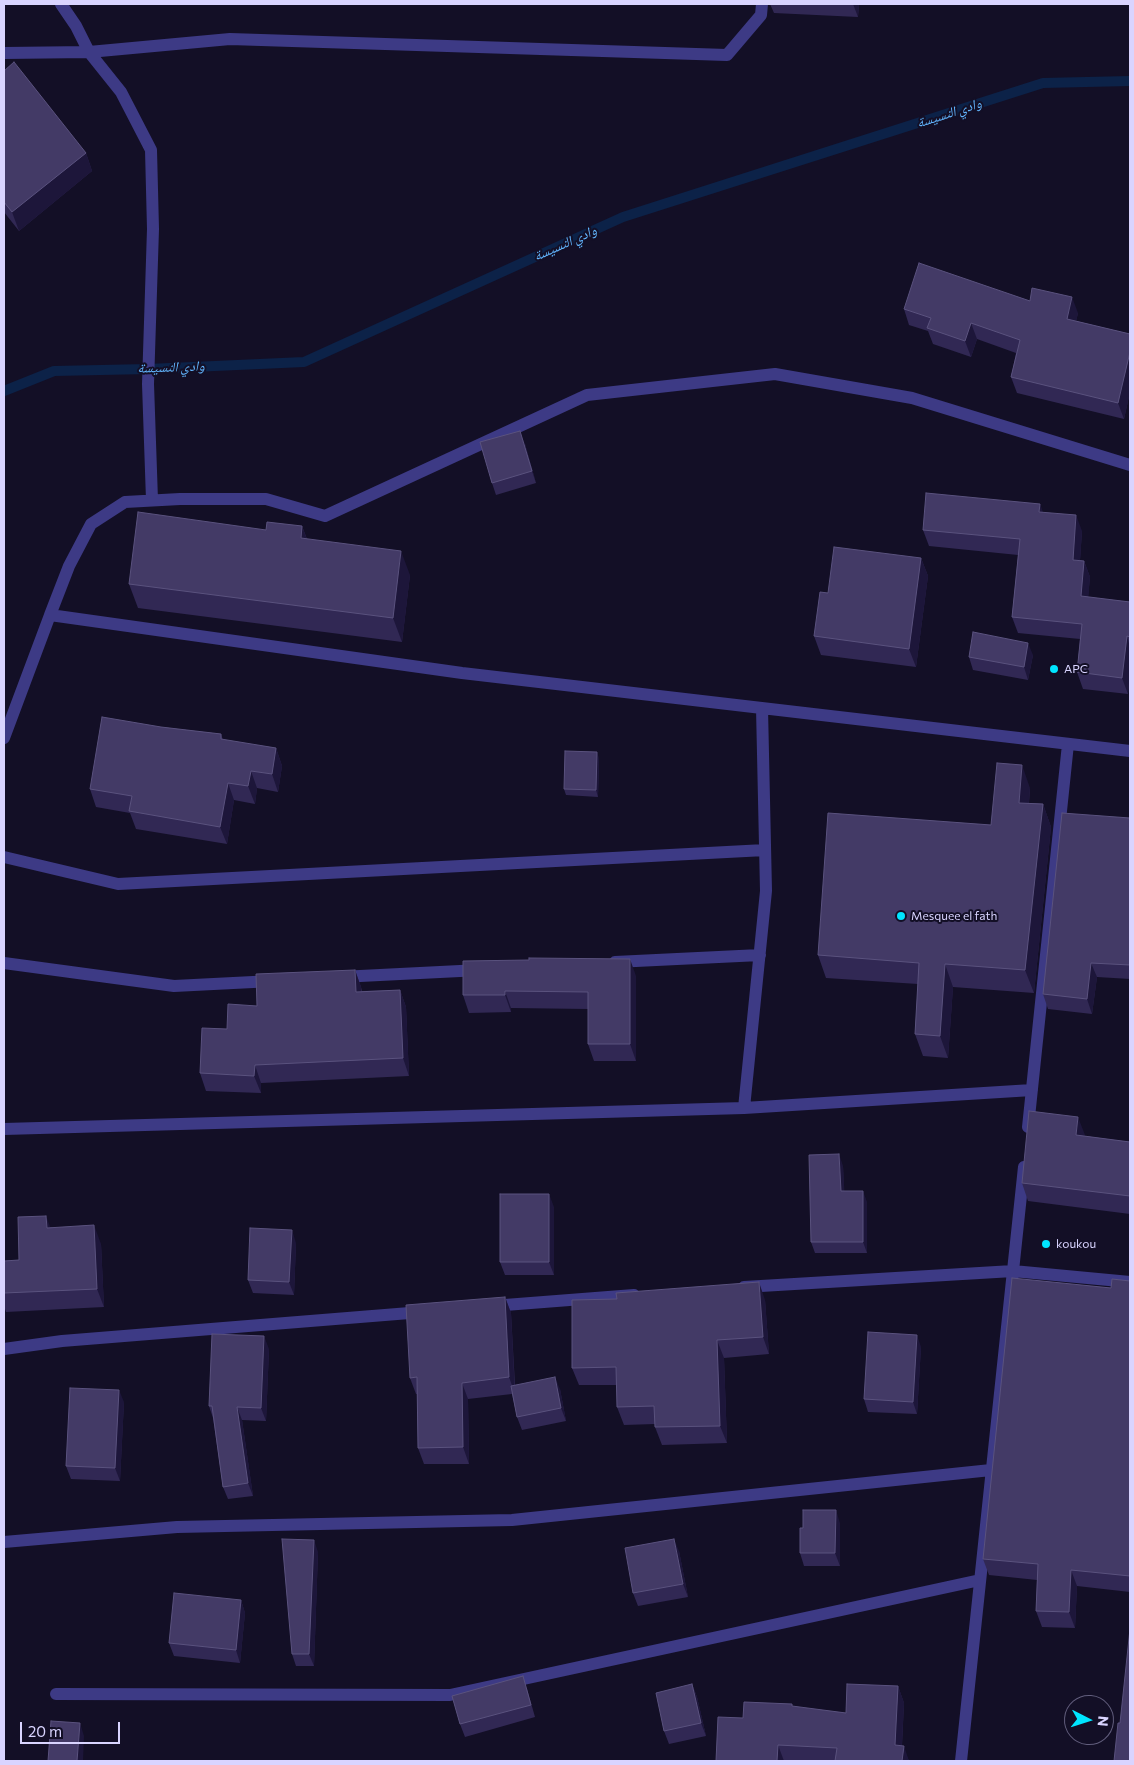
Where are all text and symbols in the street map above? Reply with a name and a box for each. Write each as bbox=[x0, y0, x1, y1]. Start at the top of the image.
water label: وادي النسيسة bbox=[914, 95, 984, 131]
water label: وادي النسيسة bbox=[531, 222, 599, 264]
water label: وادي النسيسة bbox=[137, 357, 205, 377]
place label: APC bbox=[1064, 662, 1088, 676]
marker: APC bbox=[1048, 663, 1060, 675]
place label: Mesquee el fath bbox=[911, 909, 997, 923]
marker: Mesquee el fath bbox=[895, 910, 907, 922]
place label: koukou bbox=[1056, 1237, 1096, 1251]
marker: koukou bbox=[1040, 1238, 1052, 1250]
north arrow bbox=[1064, 1695, 1114, 1745]
scale bar bbox=[22, 1712, 122, 1744]
text: N bbox=[1095, 1715, 1112, 1727]
text: 20 m bbox=[28, 1722, 62, 1740]

